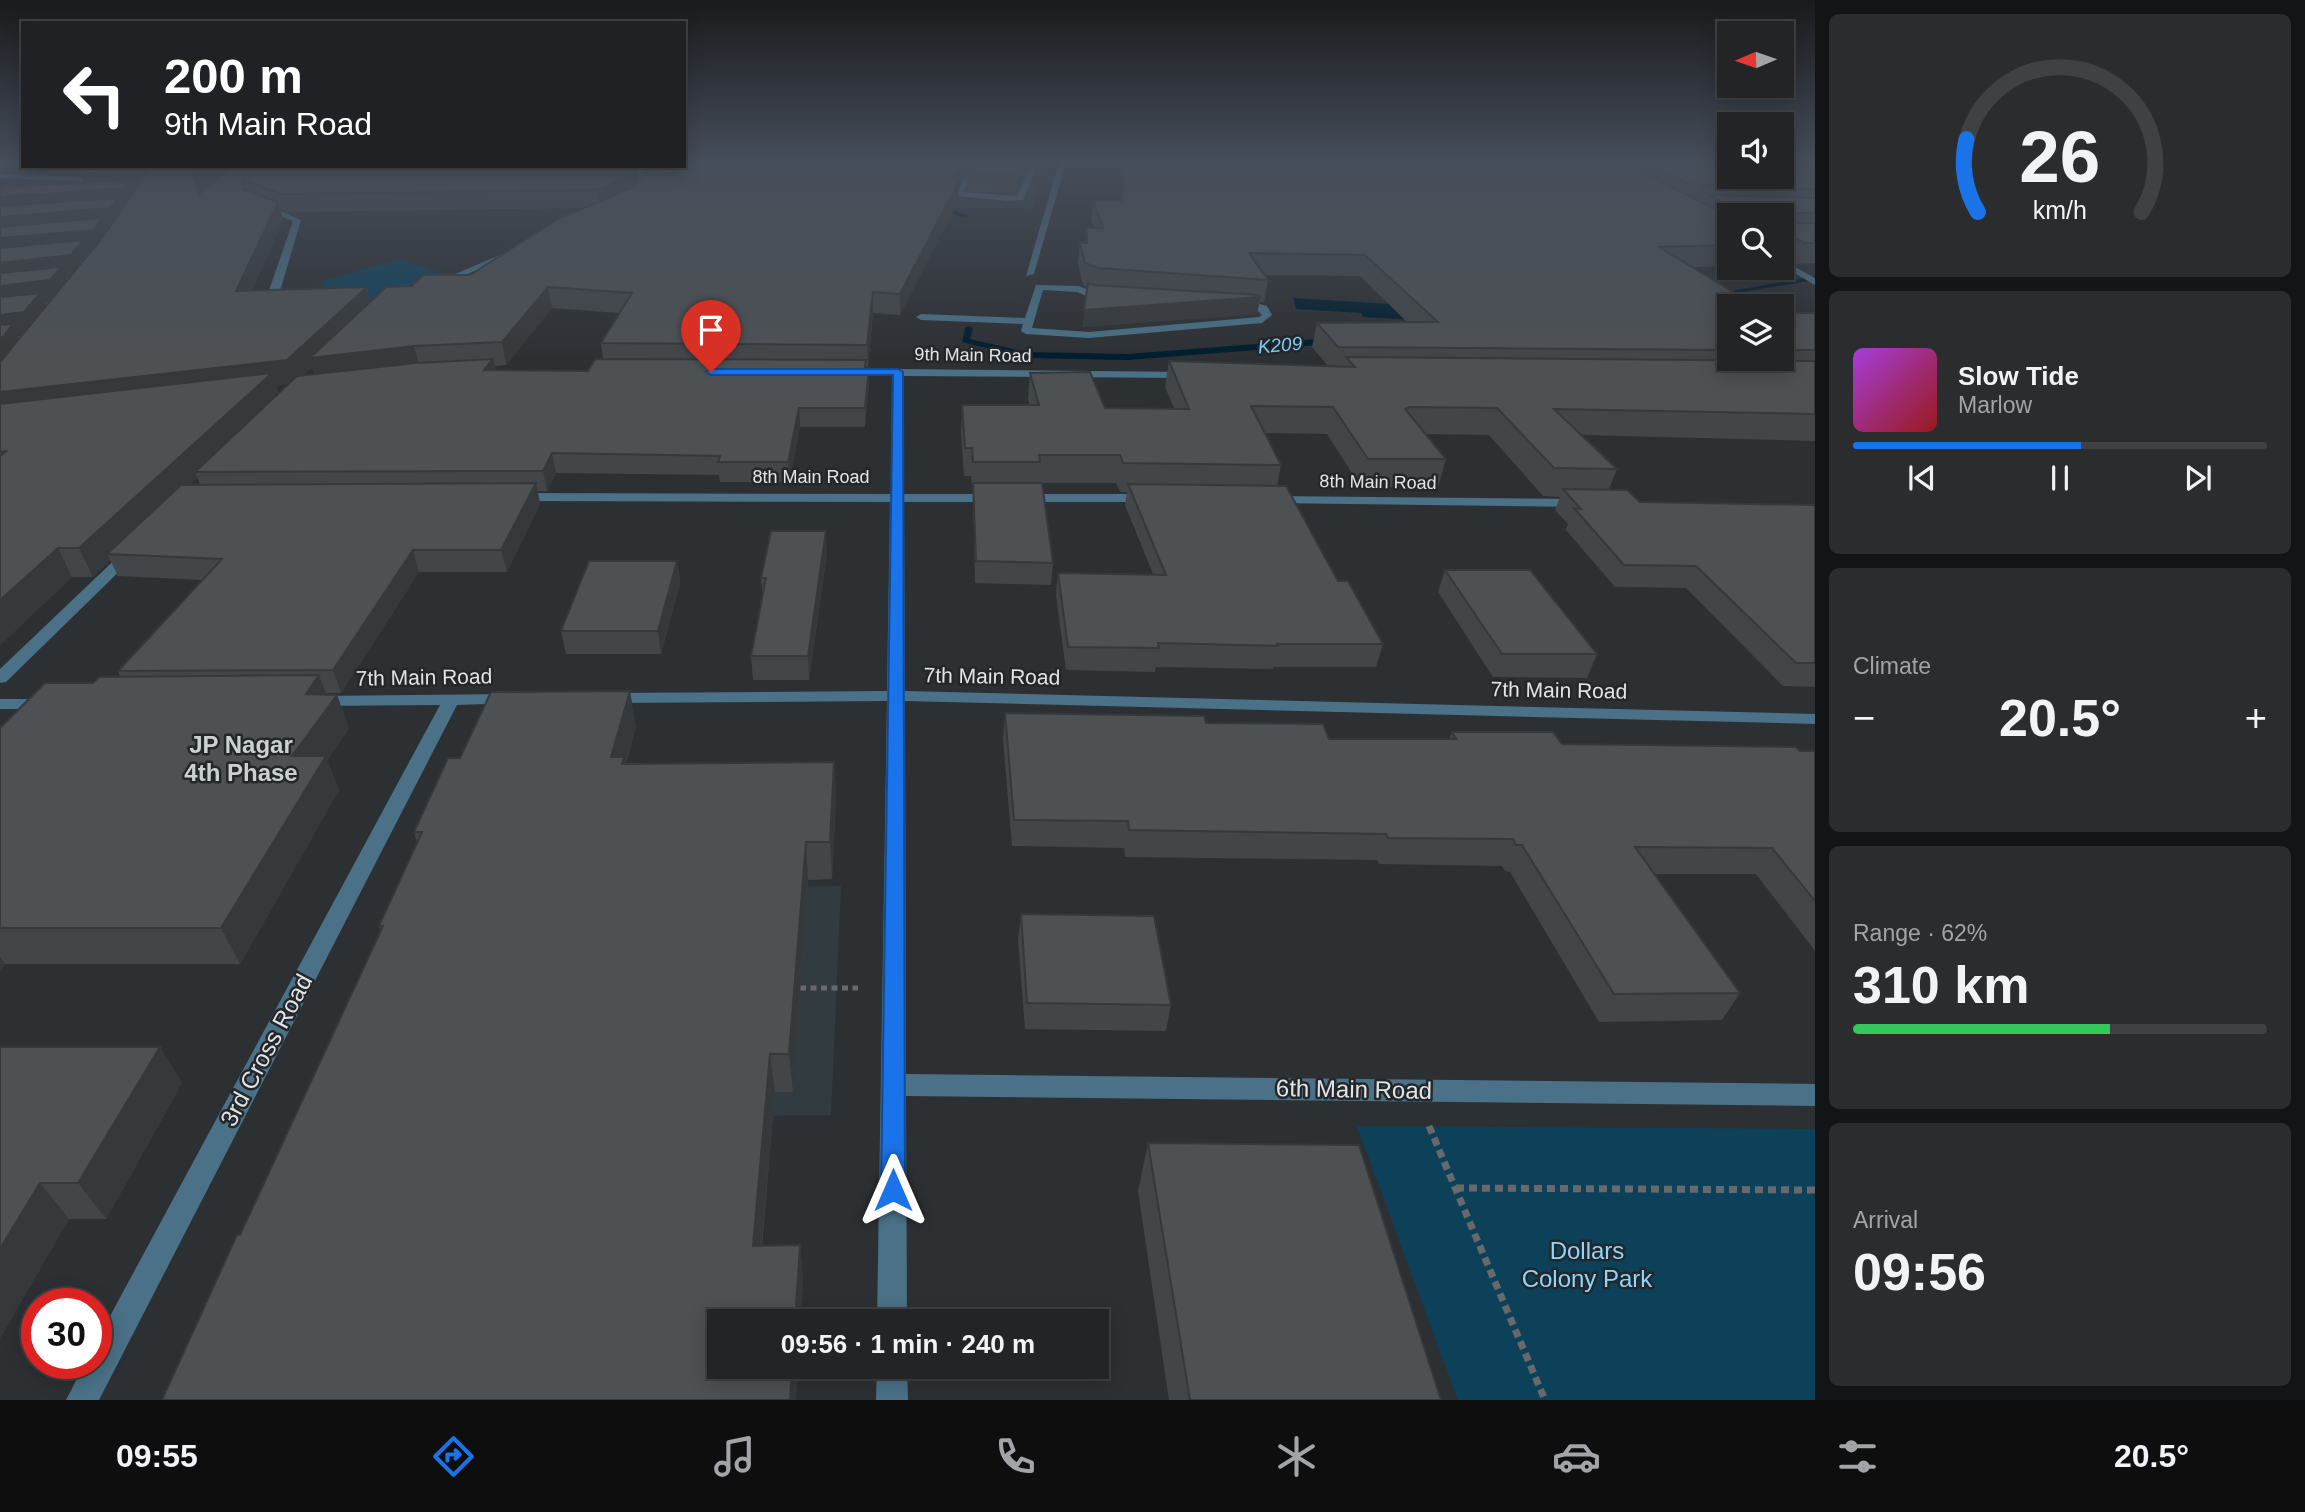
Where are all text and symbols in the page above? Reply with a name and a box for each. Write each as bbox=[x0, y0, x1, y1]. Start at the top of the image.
north arrow bbox=[1717, 21, 1794, 98]
map controls bbox=[1717, 21, 1794, 371]
icon: left bbox=[49, 49, 140, 140]
text: 200 m bbox=[164, 49, 303, 103]
text: 9th Main Road bbox=[164, 106, 372, 142]
button: sound bbox=[1717, 112, 1794, 189]
text: 26 bbox=[2020, 116, 2100, 197]
text: km/h bbox=[2033, 195, 2087, 223]
button: search bbox=[1717, 203, 1794, 280]
button: layers bbox=[1717, 294, 1794, 371]
pin bbox=[681, 300, 741, 372]
icon: arrive bbox=[692, 311, 730, 349]
water label: K209 bbox=[1257, 333, 1303, 357]
street label: 9th Main Road bbox=[914, 344, 1032, 366]
text: Slow Tide bbox=[1958, 361, 2079, 391]
text: Marlow bbox=[1958, 392, 2032, 418]
icon: previous bbox=[1903, 459, 1941, 497]
icon: pause bbox=[2041, 459, 2079, 497]
icon: next bbox=[2179, 459, 2217, 497]
street label: 8th Main Road bbox=[752, 467, 870, 487]
street label: 8th Main Road bbox=[1319, 471, 1437, 493]
text: Climate bbox=[1853, 653, 1931, 679]
street label: 7th Main Road bbox=[924, 663, 1060, 689]
street label: 7th Main Road bbox=[356, 664, 492, 690]
street label: 7th Main Road bbox=[1491, 677, 1627, 703]
text: 20.5° bbox=[1999, 689, 2121, 747]
text: − bbox=[1853, 697, 1875, 739]
text: + bbox=[2245, 697, 2267, 739]
district label: JP Nagar 4th Phase bbox=[184, 731, 298, 786]
text: Range · 62% bbox=[1853, 920, 1987, 946]
text: 310 km bbox=[1853, 956, 2029, 1014]
street label: 3rd Cross Road bbox=[215, 969, 317, 1131]
street label: 6th Main Road bbox=[1276, 1074, 1432, 1104]
position arrow bbox=[856, 1153, 930, 1227]
text: Arrival bbox=[1853, 1207, 1918, 1233]
park label: Dollars Colony Park bbox=[1522, 1237, 1653, 1292]
text: 09:56 bbox=[1853, 1243, 1986, 1301]
speed limit sign: 30 bbox=[21, 1288, 112, 1379]
text: 09:56 · 1 min · 240 m bbox=[781, 1329, 1035, 1359]
icon: directions bbox=[429, 1432, 478, 1481]
icon: music bbox=[710, 1432, 759, 1481]
icon: phone bbox=[991, 1432, 1040, 1481]
icon: climate bbox=[1272, 1432, 1321, 1481]
icon: car bbox=[1552, 1432, 1601, 1481]
icon: filters bbox=[1833, 1432, 1882, 1481]
text: 09:55 bbox=[116, 1438, 198, 1474]
text: 20.5° bbox=[2114, 1438, 2189, 1474]

